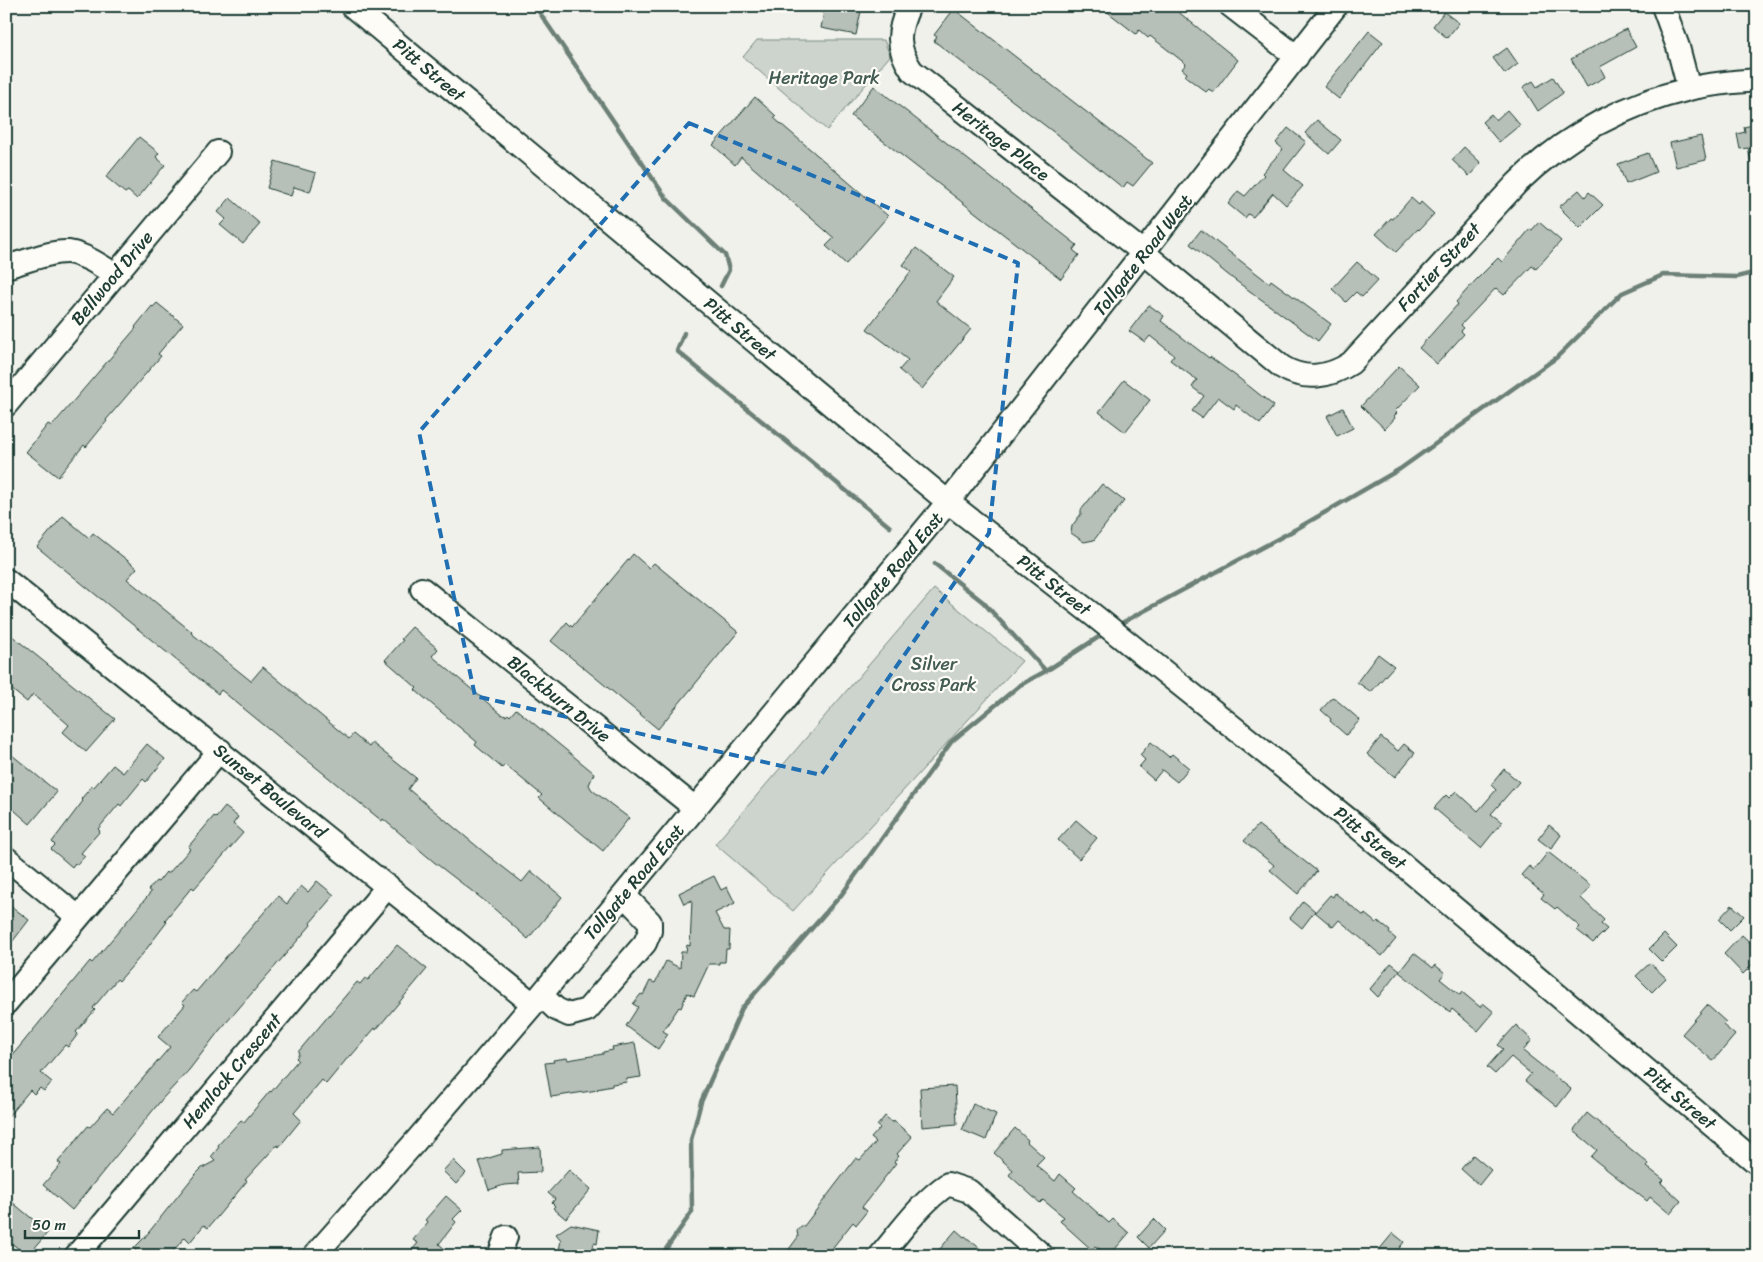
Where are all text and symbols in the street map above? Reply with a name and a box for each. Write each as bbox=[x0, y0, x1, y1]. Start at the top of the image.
street label: Pitt Street bbox=[385, 30, 473, 111]
park label: Heritage Park bbox=[768, 62, 880, 94]
street label: Heritage Place bbox=[945, 92, 1057, 190]
street label: Tollgate Road West bbox=[1085, 187, 1201, 323]
street label: Fortier Street bbox=[1389, 215, 1489, 319]
street label: Bellwood Drive bbox=[62, 223, 162, 333]
street label: Pitt Street bbox=[696, 289, 784, 370]
street label: Tollgate Road East bbox=[834, 504, 952, 636]
street label: Pitt Street bbox=[1010, 546, 1099, 625]
street label: Blackburn Drive bbox=[500, 647, 618, 751]
park label: Silver Cross Park bbox=[892, 648, 977, 701]
street label: Sunset Boulevard bbox=[206, 735, 335, 848]
street label: Pitt Street bbox=[1326, 798, 1414, 879]
street label: Tollgate Road East bbox=[575, 816, 693, 948]
street label: Hemlock Crescent bbox=[174, 1005, 291, 1136]
street label: Pitt Street bbox=[1636, 1058, 1724, 1139]
scale bar bbox=[25, 1207, 139, 1239]
text: 50 m bbox=[32, 1212, 67, 1238]

